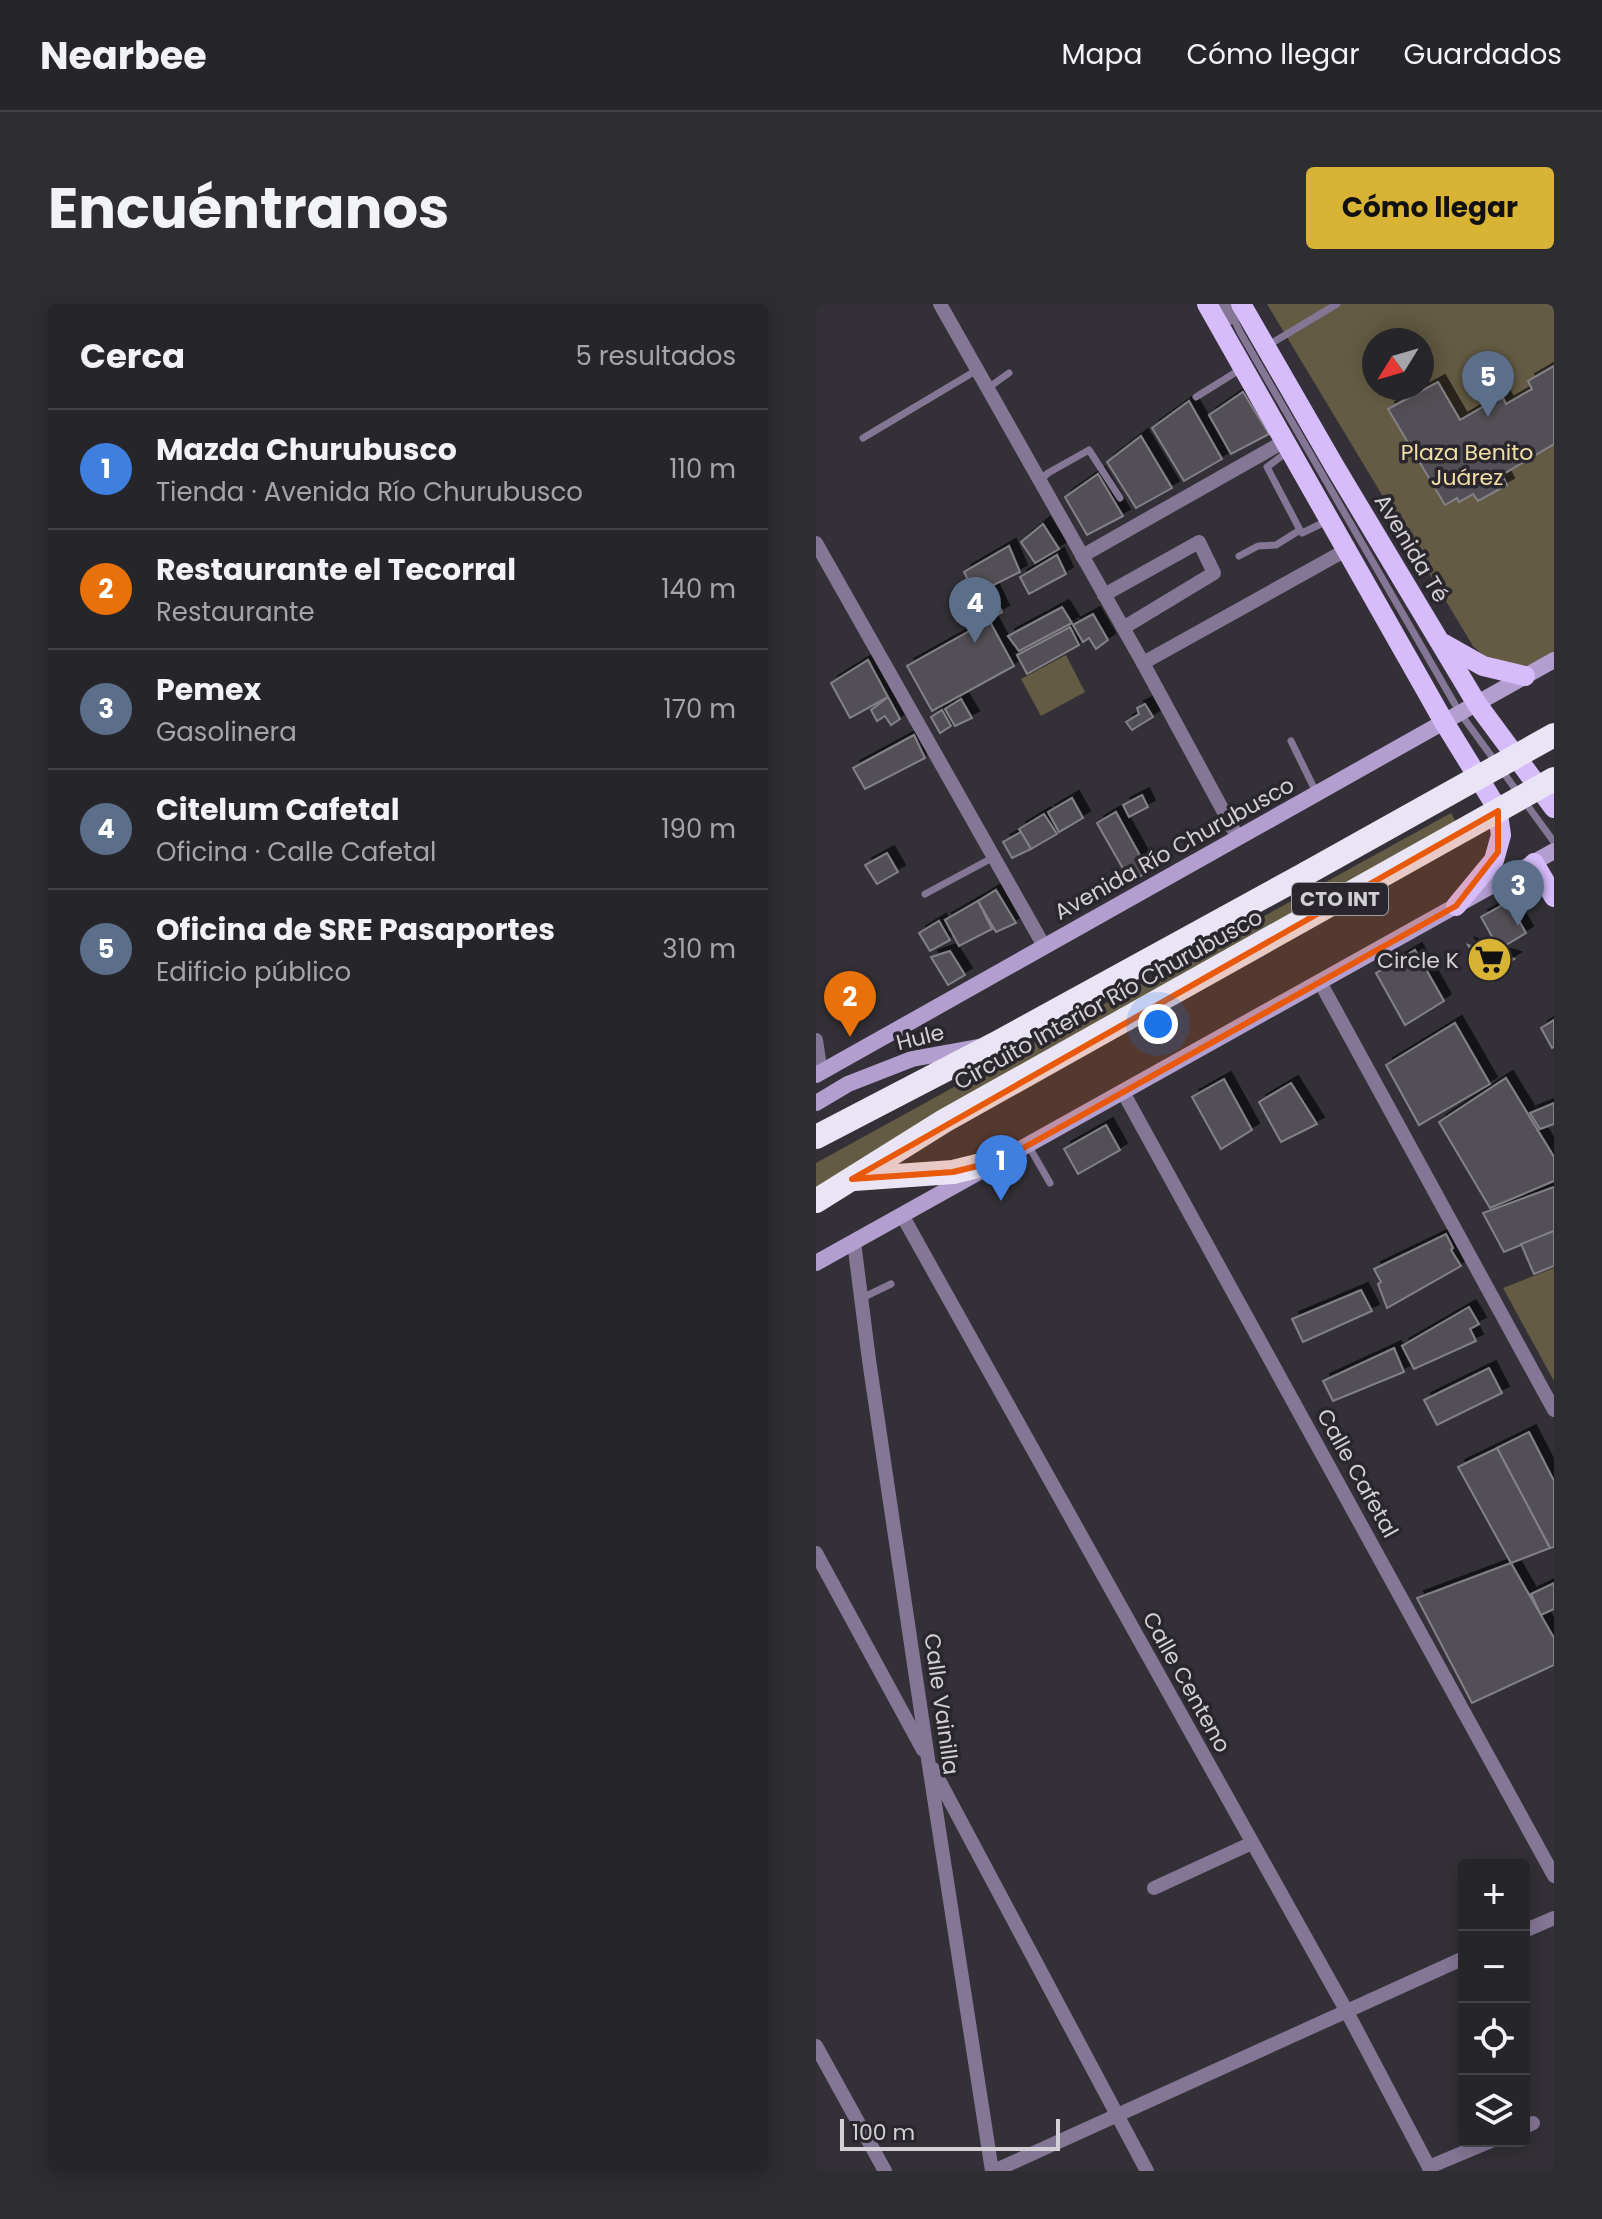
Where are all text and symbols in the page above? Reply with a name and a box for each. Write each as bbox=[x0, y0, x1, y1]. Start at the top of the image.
text: Nearbee bbox=[40, 29, 207, 82]
text: Mapa bbox=[1061, 35, 1142, 74]
text: Cómo llegar bbox=[1186, 35, 1360, 74]
text: Guardados bbox=[1404, 35, 1562, 74]
button: Cómo llegar bbox=[1306, 167, 1554, 249]
text: Encuéntranos bbox=[48, 169, 449, 248]
north arrow bbox=[1362, 328, 1434, 400]
text: Cerca bbox=[80, 332, 185, 380]
text: 5 resultados bbox=[575, 338, 736, 374]
pin: 5 bbox=[1462, 351, 1514, 417]
text: Mazda Churubusco bbox=[156, 428, 457, 471]
park label: Plaza Benito Juárez bbox=[1401, 437, 1533, 493]
text: 1 bbox=[101, 451, 111, 487]
text: 110 m bbox=[669, 451, 736, 487]
text: Tienda · Avenida Río Churubusco bbox=[156, 474, 583, 510]
street label: Avenida Té bbox=[1367, 488, 1456, 608]
text: Restaurante el Tecorral bbox=[156, 548, 516, 591]
text: 2 bbox=[99, 571, 113, 607]
text: 140 m bbox=[661, 571, 736, 607]
pin: 4 bbox=[949, 577, 1001, 643]
text: Restaurante bbox=[156, 594, 315, 630]
text: Pemex bbox=[156, 668, 261, 711]
text: 3 bbox=[98, 691, 114, 727]
text: 170 m bbox=[663, 691, 736, 727]
text: Gasolinera bbox=[156, 714, 297, 750]
street label: Avenida Río Churubusco bbox=[1049, 769, 1300, 927]
text: Citelum Cafetal bbox=[156, 788, 399, 831]
text: 4 bbox=[97, 811, 115, 847]
text: 190 m bbox=[661, 811, 736, 847]
text: Oficina · Calle Cafetal bbox=[156, 834, 436, 870]
pin: 3 bbox=[1492, 860, 1544, 926]
road number: CTO INT bbox=[1292, 883, 1388, 915]
street label: Circuito Interior Río Churubusco bbox=[948, 901, 1268, 1097]
text: Oficina de SRE Pasaportes bbox=[156, 908, 555, 951]
text: 5 bbox=[98, 931, 114, 967]
text: 310 m bbox=[662, 931, 736, 967]
supermarket icon: Circle K bbox=[1466, 936, 1514, 984]
place label: Circle K bbox=[1377, 945, 1459, 976]
text: Edificio público bbox=[156, 954, 351, 990]
pin: 2 bbox=[824, 971, 876, 1037]
your location bbox=[1138, 1004, 1178, 1044]
street label: Hule bbox=[893, 1017, 947, 1058]
pin: 1 bbox=[975, 1135, 1027, 1201]
street label: Calle Cafetal bbox=[1309, 1403, 1406, 1543]
street label: Calle Centeno bbox=[1135, 1606, 1238, 1758]
street label: Calle Vainilla bbox=[916, 1631, 967, 1777]
map controls bbox=[1458, 1859, 1530, 2147]
button: + bbox=[1458, 1859, 1530, 1931]
button: − bbox=[1458, 1931, 1530, 2003]
button: locate bbox=[1458, 2003, 1530, 2075]
button: layers bbox=[1458, 2075, 1530, 2147]
scale bar bbox=[840, 2115, 1060, 2151]
text: 100 m bbox=[852, 2117, 915, 2148]

